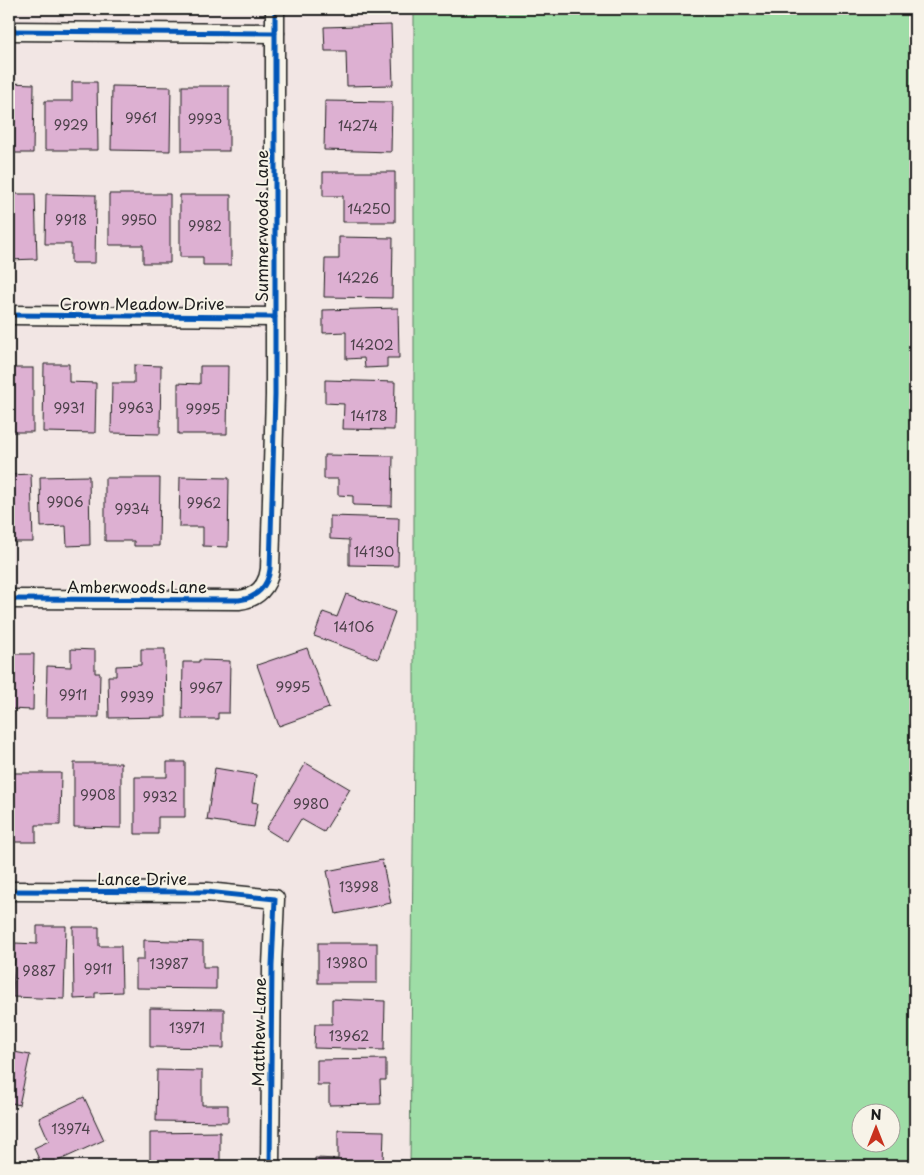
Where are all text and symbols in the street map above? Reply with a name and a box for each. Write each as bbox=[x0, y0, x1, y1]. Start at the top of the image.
house number: 9961 bbox=[125, 107, 157, 128]
house number: 9993 bbox=[188, 108, 222, 129]
house number: 9929 bbox=[54, 114, 88, 135]
house number: 14274 bbox=[338, 115, 378, 136]
street label: Summerwoods Lane bbox=[249, 150, 273, 302]
house number: 14250 bbox=[347, 198, 391, 219]
house number: 9918 bbox=[55, 209, 87, 230]
house number: 9950 bbox=[121, 209, 157, 230]
house number: 9982 bbox=[188, 215, 222, 236]
house number: 14226 bbox=[337, 267, 379, 288]
street label: Crown Meadow Drive bbox=[60, 291, 224, 315]
house number: 14202 bbox=[350, 334, 394, 355]
house number: 9931 bbox=[53, 397, 85, 418]
house number: 9963 bbox=[118, 397, 154, 418]
house number: 9995 bbox=[186, 398, 220, 419]
house number: 14178 bbox=[350, 405, 388, 426]
house number: 9906 bbox=[47, 491, 84, 512]
house number: 9962 bbox=[187, 492, 221, 513]
house number: 9934 bbox=[114, 498, 150, 519]
house number: 14130 bbox=[354, 541, 394, 562]
street label: Amberwoods Lane bbox=[67, 574, 207, 598]
house number: 14106 bbox=[334, 616, 375, 637]
house number: 9995 bbox=[276, 676, 310, 697]
house number: 9967 bbox=[189, 677, 223, 698]
house number: 9911 bbox=[59, 684, 87, 705]
house number: 9939 bbox=[120, 686, 154, 707]
house number: 9908 bbox=[80, 784, 116, 805]
house number: 9932 bbox=[142, 786, 178, 807]
house number: 9980 bbox=[293, 793, 329, 814]
street label: Lance Drive bbox=[97, 866, 187, 890]
house number: 13998 bbox=[339, 876, 379, 897]
house number: 13980 bbox=[326, 952, 368, 973]
house number: 13987 bbox=[150, 953, 188, 974]
house number: 9911 bbox=[84, 958, 112, 979]
house number: 9887 bbox=[22, 960, 56, 981]
street label: Matthew Lane bbox=[245, 977, 271, 1087]
house number: 13971 bbox=[169, 1017, 205, 1038]
house number: 13962 bbox=[329, 1025, 369, 1046]
north arrow bbox=[852, 1102, 902, 1152]
text: N bbox=[870, 1104, 882, 1125]
house number: 13974 bbox=[51, 1118, 91, 1139]

